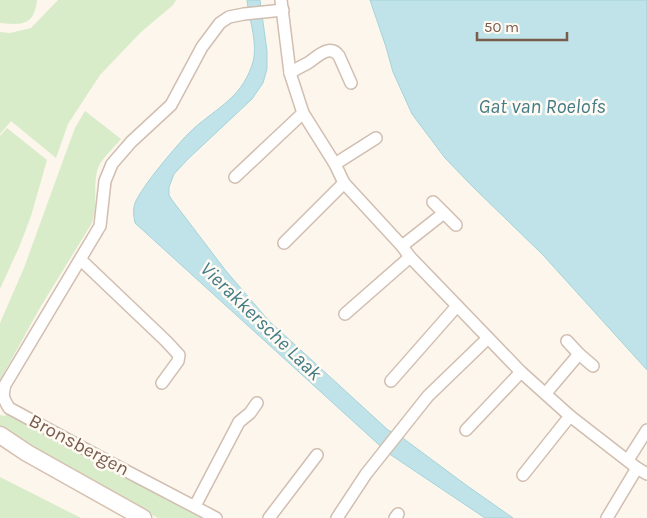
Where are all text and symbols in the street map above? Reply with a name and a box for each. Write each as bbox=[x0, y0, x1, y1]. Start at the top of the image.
scale bar bbox=[477, 10, 567, 42]
text: 50 m bbox=[484, 18, 519, 36]
water label: Gat van Roelofs bbox=[478, 95, 606, 118]
water label: Vierakkersche Laak bbox=[195, 257, 327, 385]
street label: Bronsbergen bbox=[25, 409, 133, 481]

